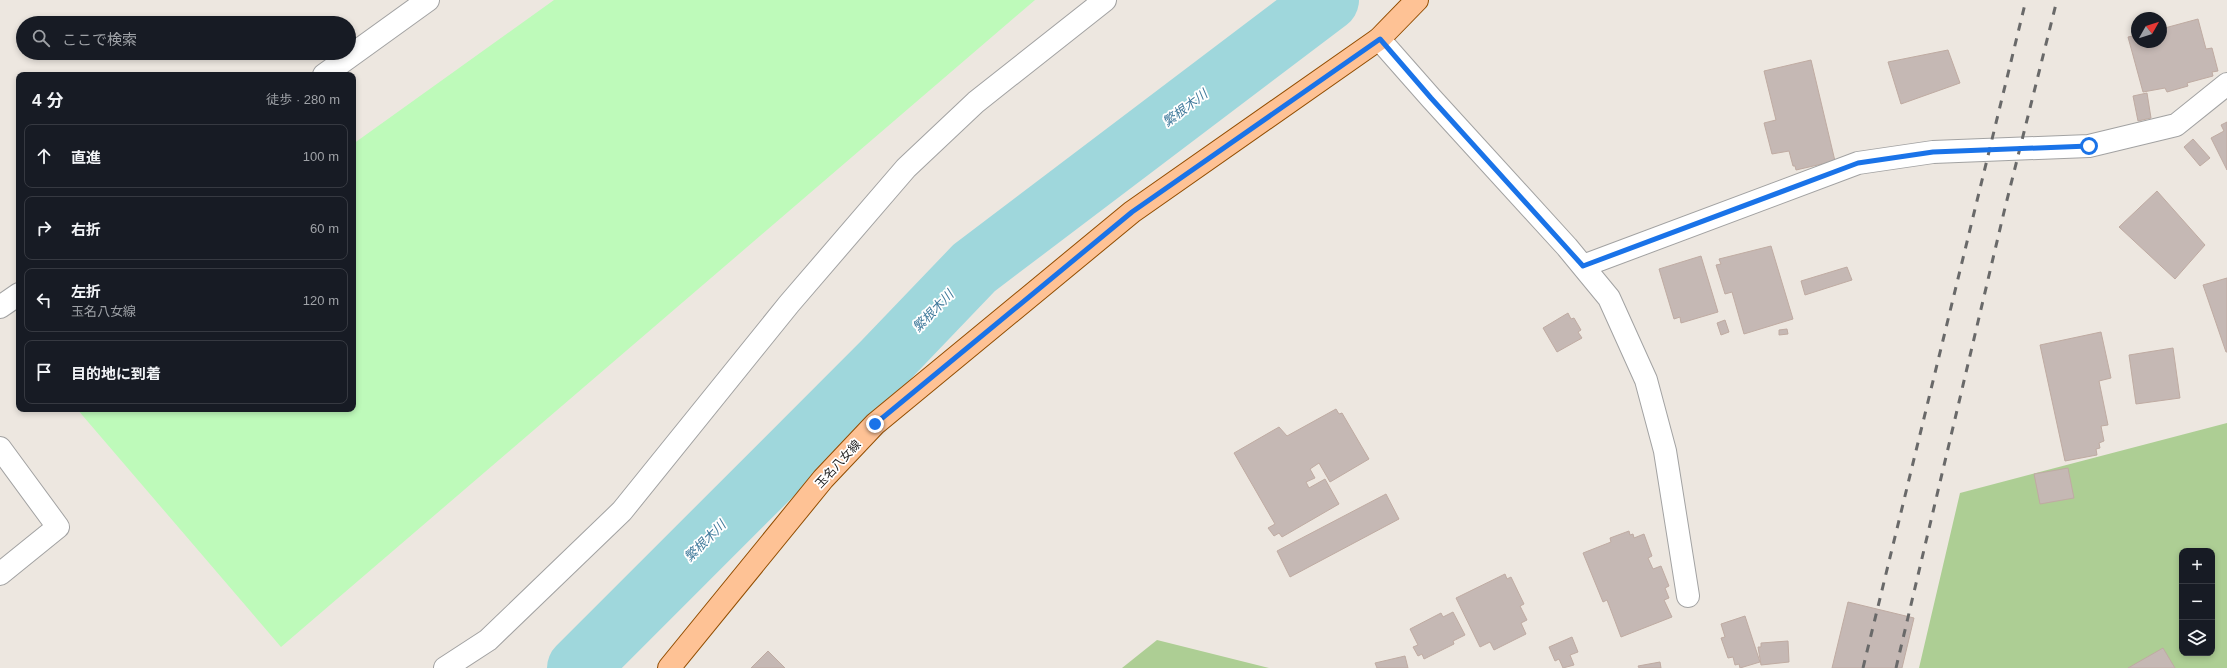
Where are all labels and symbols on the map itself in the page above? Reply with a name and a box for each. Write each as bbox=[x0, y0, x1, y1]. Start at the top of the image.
north arrow bbox=[2131, 12, 2167, 48]
water label: 繁根木川 bbox=[1160, 85, 1212, 130]
route start bbox=[2080, 137, 2098, 155]
water label: 繁根木川 bbox=[910, 286, 958, 335]
route end bbox=[866, 415, 884, 433]
street label: 玉名八女線 bbox=[812, 437, 864, 491]
water label: 繁根木川 bbox=[681, 516, 730, 565]

